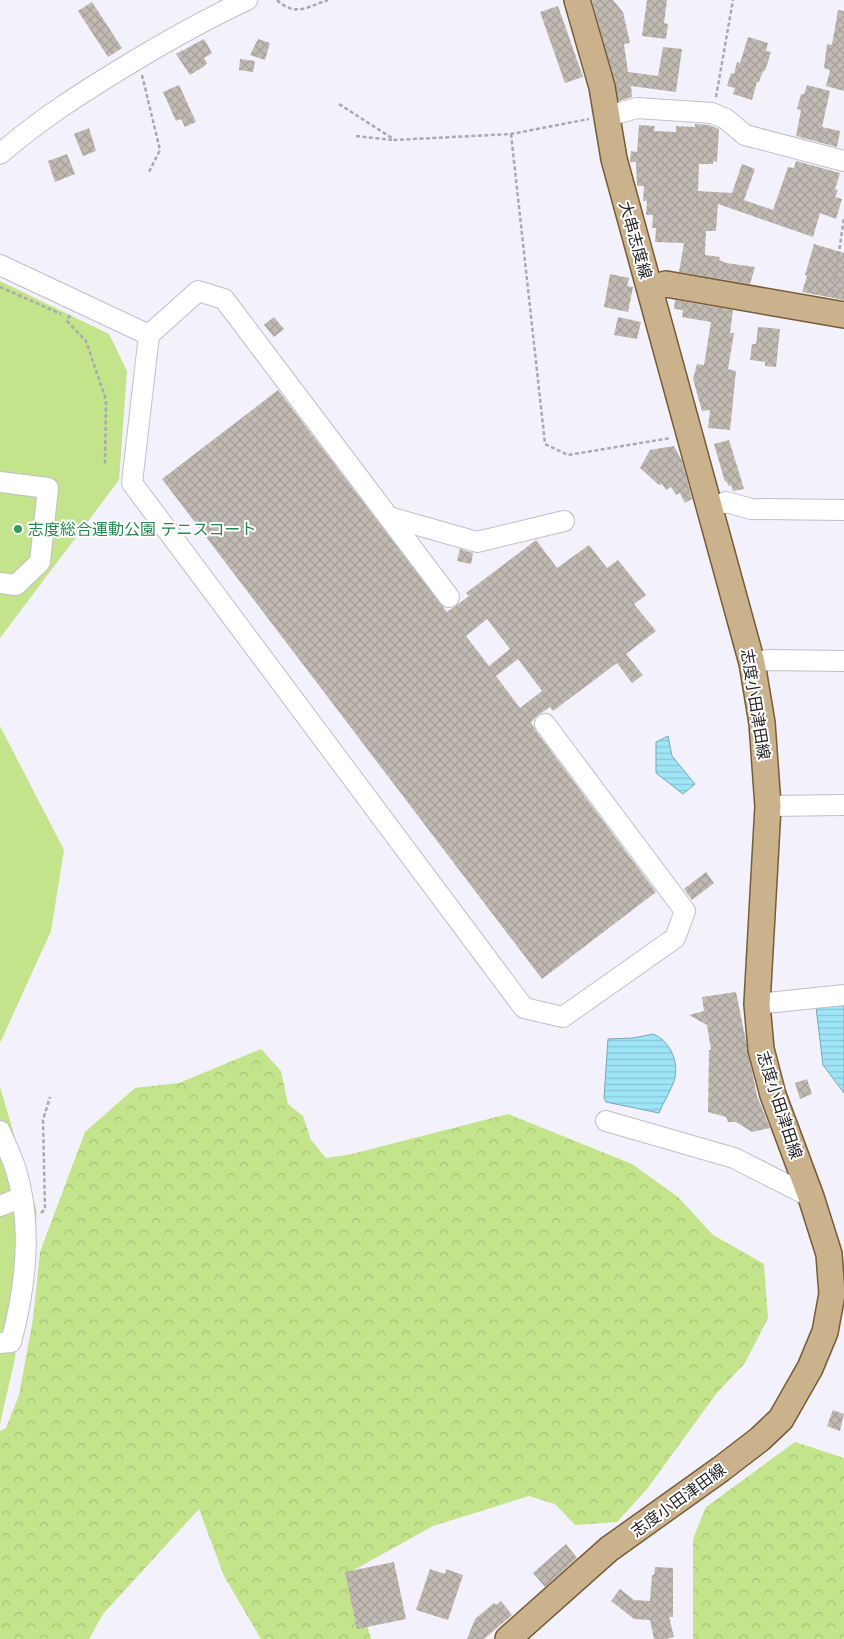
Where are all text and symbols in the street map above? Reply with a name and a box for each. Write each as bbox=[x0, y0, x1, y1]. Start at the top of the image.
street label: 大串志度線 bbox=[616, 199, 655, 281]
place label: 志度総合運動公園 テニスコート bbox=[28, 521, 256, 538]
marker: 志度総合運動公園 テニスコート bbox=[12, 523, 24, 535]
street label: 志度小田津田線 bbox=[738, 647, 773, 761]
street label: 志度小田津田線 bbox=[754, 1049, 805, 1161]
street label: 志度小田津田線 bbox=[628, 1461, 729, 1540]

